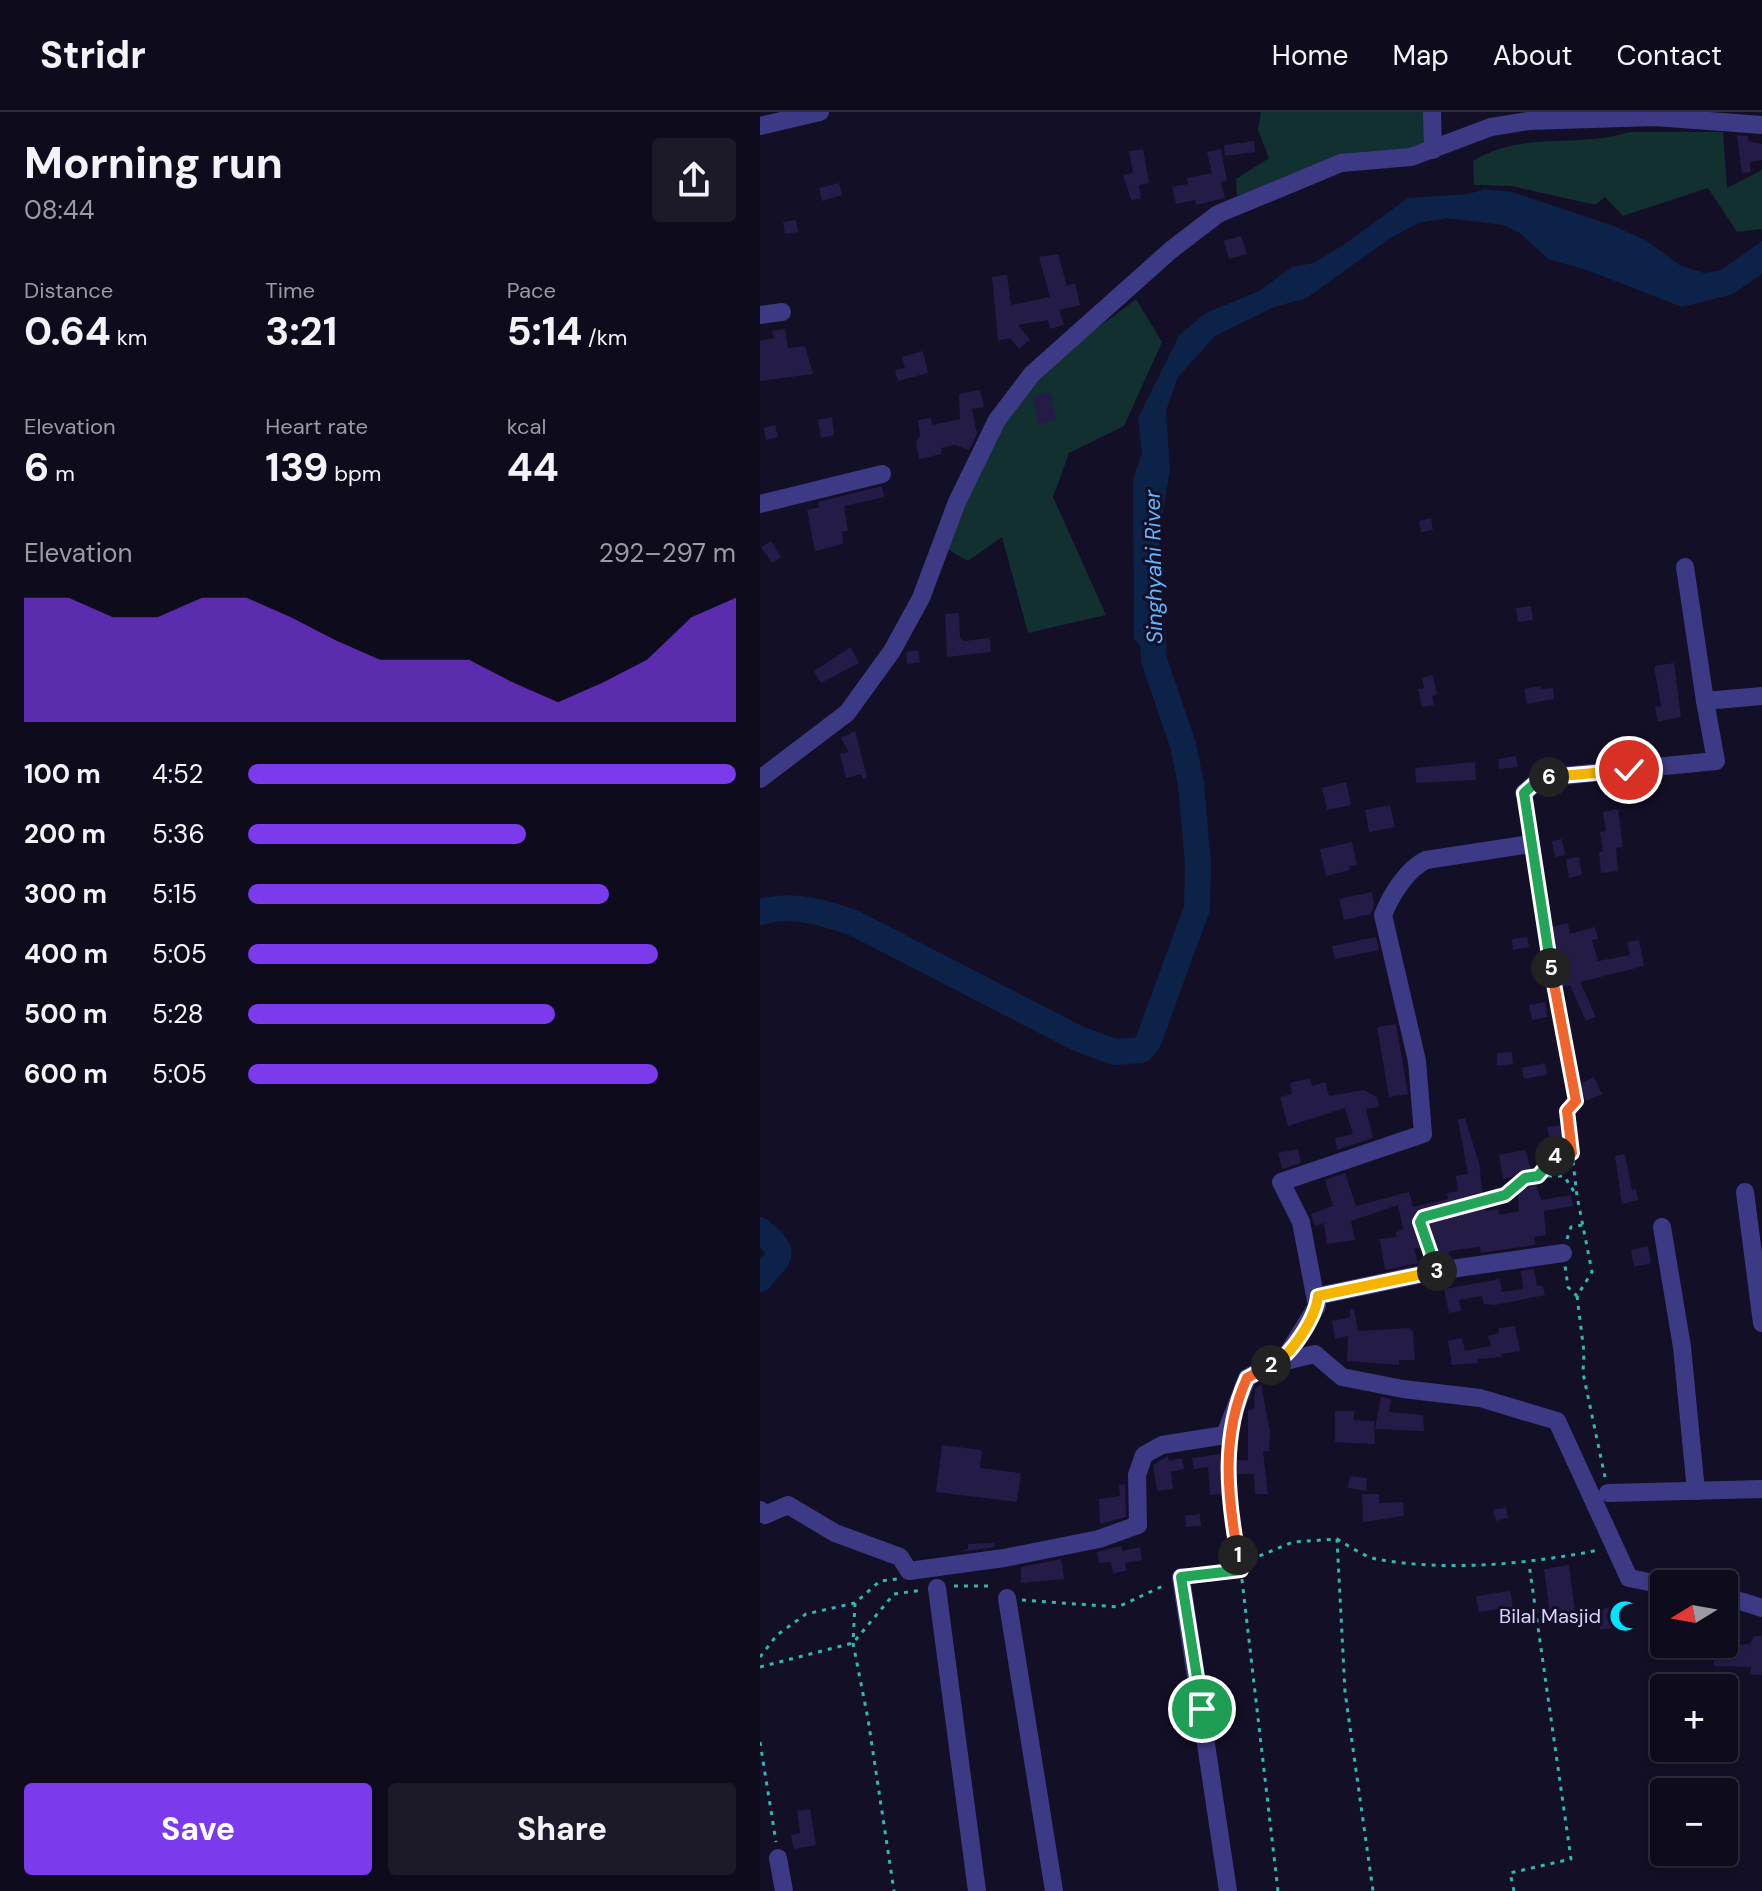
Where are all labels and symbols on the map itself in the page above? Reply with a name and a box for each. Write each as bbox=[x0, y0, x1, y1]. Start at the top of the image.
water label: Singhyahi River bbox=[1138, 489, 1169, 644]
pin bbox=[1595, 736, 1663, 804]
pin: 6 bbox=[1529, 757, 1569, 797]
pin: 5 bbox=[1531, 948, 1571, 988]
pin: 4 bbox=[1535, 1136, 1575, 1176]
pin: 3 bbox=[1417, 1251, 1457, 1291]
pin: 2 bbox=[1251, 1345, 1291, 1385]
pin: 1 bbox=[1218, 1535, 1258, 1575]
north arrow bbox=[1650, 1570, 1738, 1658]
mosque icon: Bilal Masjid bbox=[1608, 1599, 1642, 1633]
place label: Bilal Masjid bbox=[1499, 1603, 1601, 1629]
pin bbox=[1168, 1675, 1236, 1743]

